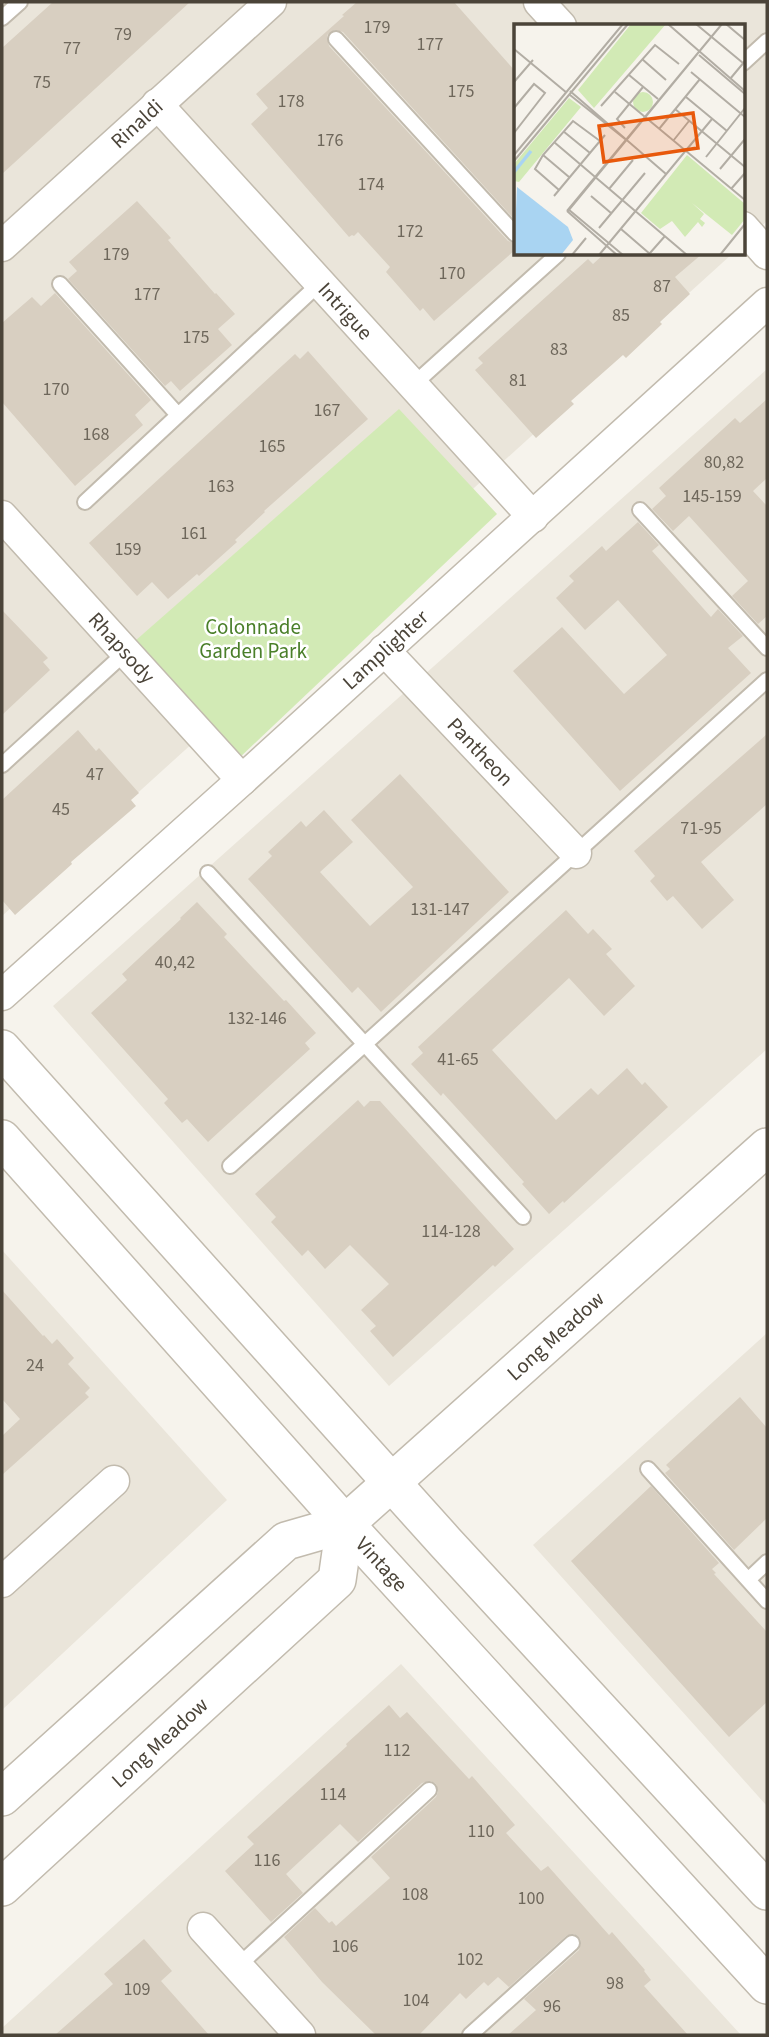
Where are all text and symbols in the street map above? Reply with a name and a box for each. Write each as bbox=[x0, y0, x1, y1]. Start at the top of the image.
house number: 179 bbox=[364, 15, 390, 40]
house number: 79 bbox=[114, 22, 132, 47]
inset map bbox=[514, 24, 744, 256]
house number: 177 bbox=[417, 32, 443, 57]
house number: 77 bbox=[63, 36, 81, 61]
house number: 75 bbox=[33, 70, 51, 95]
house number: 175 bbox=[448, 79, 474, 104]
house number: 178 bbox=[278, 89, 304, 114]
street label: Rinaldi bbox=[104, 92, 170, 155]
house number: 176 bbox=[317, 128, 343, 153]
house number: 174 bbox=[358, 172, 384, 197]
house number: 172 bbox=[397, 219, 423, 244]
house number: 179 bbox=[103, 242, 129, 267]
house number: 170 bbox=[439, 261, 465, 286]
house number: 87 bbox=[653, 274, 671, 299]
street label: Intrigue bbox=[311, 275, 380, 347]
house number: 177 bbox=[134, 282, 160, 307]
house number: 85 bbox=[612, 303, 630, 328]
house number: 175 bbox=[183, 325, 209, 350]
house number: 83 bbox=[550, 337, 568, 362]
house number: 81 bbox=[509, 368, 527, 393]
house number: 170 bbox=[43, 377, 69, 402]
house number: 167 bbox=[314, 398, 340, 423]
house number: 168 bbox=[83, 422, 109, 447]
house number: 165 bbox=[259, 434, 285, 459]
house number: 80,82 bbox=[704, 450, 744, 475]
house number: 163 bbox=[208, 474, 234, 499]
house number: 145-159 bbox=[682, 484, 742, 509]
house number: 161 bbox=[181, 521, 207, 546]
house number: 159 bbox=[115, 537, 141, 562]
street label: Lamplighter bbox=[336, 602, 436, 697]
street label: Rhapsody bbox=[81, 605, 162, 690]
park label: Colonnade Garden Park bbox=[199, 612, 307, 666]
street label: Pantheon bbox=[440, 711, 520, 793]
house number: 47 bbox=[86, 762, 104, 787]
house number: 45 bbox=[52, 797, 70, 822]
house number: 71-95 bbox=[680, 816, 722, 841]
house number: 131-147 bbox=[410, 897, 470, 922]
house number: 40,42 bbox=[155, 950, 195, 975]
house number: 132-146 bbox=[227, 1006, 287, 1031]
house number: 41-65 bbox=[437, 1047, 479, 1072]
house number: 114-128 bbox=[421, 1219, 481, 1244]
street label: Long Meadow bbox=[500, 1284, 611, 1388]
house number: 24 bbox=[26, 1353, 44, 1378]
street label: Vintage bbox=[349, 1530, 415, 1598]
street label: Long Meadow bbox=[105, 1690, 215, 1795]
house number: 112 bbox=[384, 1738, 410, 1763]
house number: 114 bbox=[320, 1782, 346, 1807]
house number: 110 bbox=[468, 1819, 494, 1844]
house number: 116 bbox=[254, 1848, 280, 1873]
house number: 108 bbox=[402, 1882, 428, 1907]
house number: 100 bbox=[518, 1886, 544, 1911]
house number: 106 bbox=[332, 1934, 358, 1959]
house number: 102 bbox=[457, 1947, 483, 1972]
house number: 98 bbox=[606, 1971, 624, 1996]
house number: 109 bbox=[124, 1977, 150, 2002]
house number: 104 bbox=[403, 1988, 429, 2013]
house number: 96 bbox=[543, 1994, 561, 2019]

